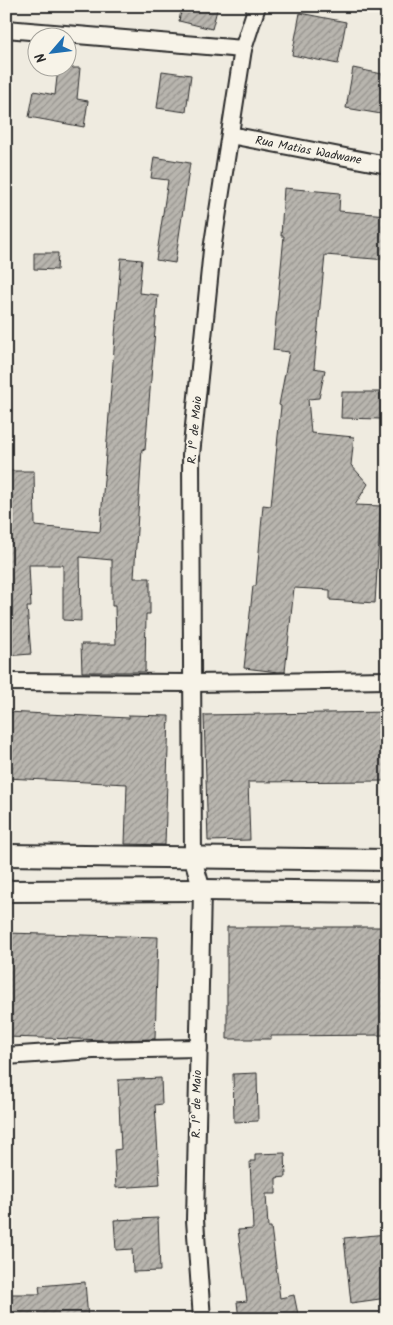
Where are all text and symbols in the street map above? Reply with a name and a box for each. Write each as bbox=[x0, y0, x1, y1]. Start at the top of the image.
north arrow bbox=[28, 28, 78, 78]
text: N bbox=[30, 48, 53, 67]
street label: Rua Matias Wadwane bbox=[254, 131, 364, 170]
street label: R. 1º de Maio bbox=[183, 395, 207, 465]
street label: R. 1º de Maio bbox=[187, 1070, 207, 1138]

